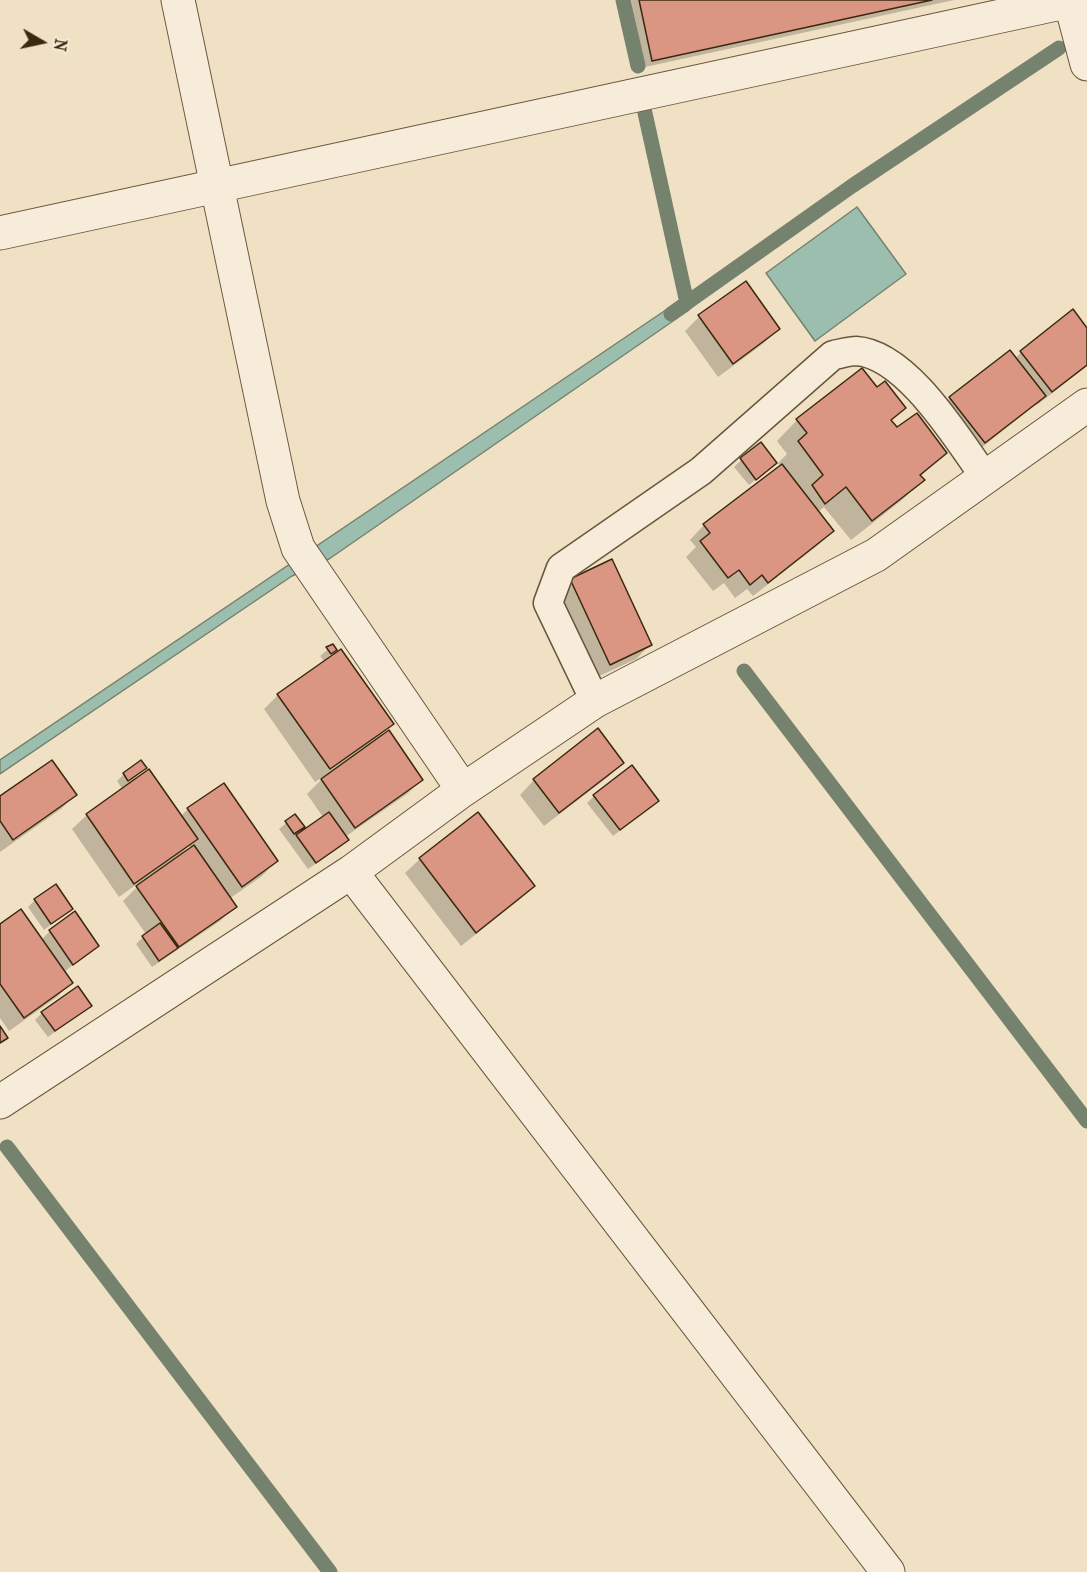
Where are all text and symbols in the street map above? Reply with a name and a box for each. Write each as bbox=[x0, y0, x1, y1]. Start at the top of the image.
north arrow bbox=[12, 12, 72, 72]
text: N bbox=[50, 37, 71, 52]

